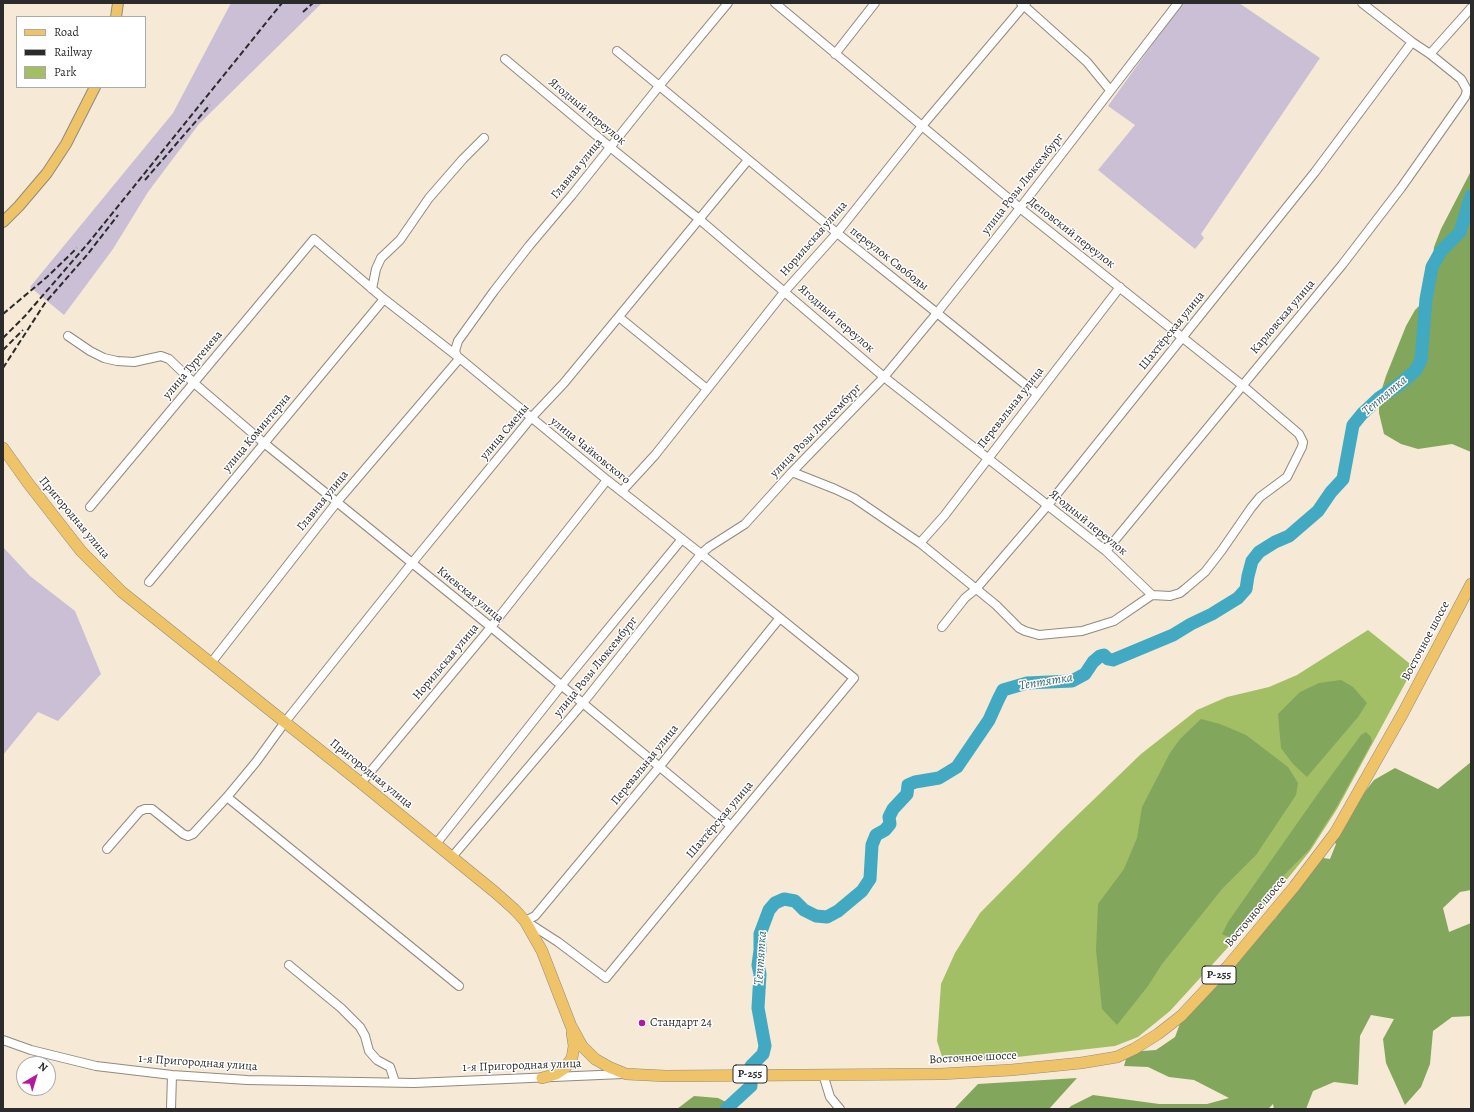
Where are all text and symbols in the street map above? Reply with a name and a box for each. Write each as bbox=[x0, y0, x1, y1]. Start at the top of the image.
legend bbox=[16, 16, 146, 88]
text: Road bbox=[54, 24, 79, 40]
text: Railway bbox=[54, 44, 92, 60]
text: Park bbox=[54, 64, 77, 80]
street label: Ягодный переулок bbox=[545, 76, 629, 148]
street label: улица Розы Люксембург bbox=[979, 130, 1067, 238]
street label: Главная улица bbox=[548, 136, 606, 202]
street label: Деповский переулок bbox=[1024, 194, 1118, 272]
street label: Норильская улица bbox=[777, 198, 851, 280]
street label: переулок Свободы bbox=[847, 224, 931, 294]
street label: Карловская улица bbox=[1248, 277, 1318, 357]
street label: Ягодный переулок bbox=[795, 282, 877, 356]
street label: Шахтёрская улица bbox=[1136, 289, 1208, 373]
street label: улица Тургенева bbox=[160, 328, 226, 402]
street label: Перевальная улица bbox=[975, 364, 1047, 452]
water label: Тептятка bbox=[1359, 373, 1411, 419]
street label: улица Розы Люксембург bbox=[768, 381, 864, 481]
street label: улица Коминтерна bbox=[220, 391, 294, 475]
street label: улица Смены bbox=[477, 401, 533, 463]
street label: улица Чайковского bbox=[547, 414, 633, 488]
street label: Главная улица bbox=[294, 468, 352, 534]
street label: Пригородная улица bbox=[36, 474, 112, 562]
street label: Ягодный переулок bbox=[1046, 487, 1130, 559]
street label: Киевская улица bbox=[434, 564, 506, 626]
street label: Восточное шоссе bbox=[1399, 599, 1453, 683]
street label: улица Розы Люксембург bbox=[551, 614, 641, 720]
street label: Норильская улица bbox=[410, 621, 482, 703]
water label: Тептятка bbox=[1018, 670, 1074, 694]
street label: Перевальная улица bbox=[608, 722, 682, 808]
street label: Пригородная улица bbox=[327, 736, 415, 812]
street label: Шахтёрская улица bbox=[683, 778, 757, 862]
street label: Восточное шоссе bbox=[1222, 874, 1290, 950]
water label: Тептятка bbox=[751, 931, 771, 985]
road number: Р-255 bbox=[1202, 966, 1236, 984]
place label: Стандарт 24 bbox=[650, 1016, 712, 1030]
marker: Стандарт 24 bbox=[637, 1018, 647, 1028]
street label: Восточное шоссе bbox=[929, 1049, 1017, 1067]
street label: 1-я Пригородная улица bbox=[138, 1052, 258, 1074]
north arrow bbox=[16, 1056, 56, 1096]
street label: 1-я Пригородная улица bbox=[462, 1057, 582, 1075]
text: N bbox=[35, 1059, 51, 1075]
road number: Р-255 bbox=[733, 1065, 767, 1083]

